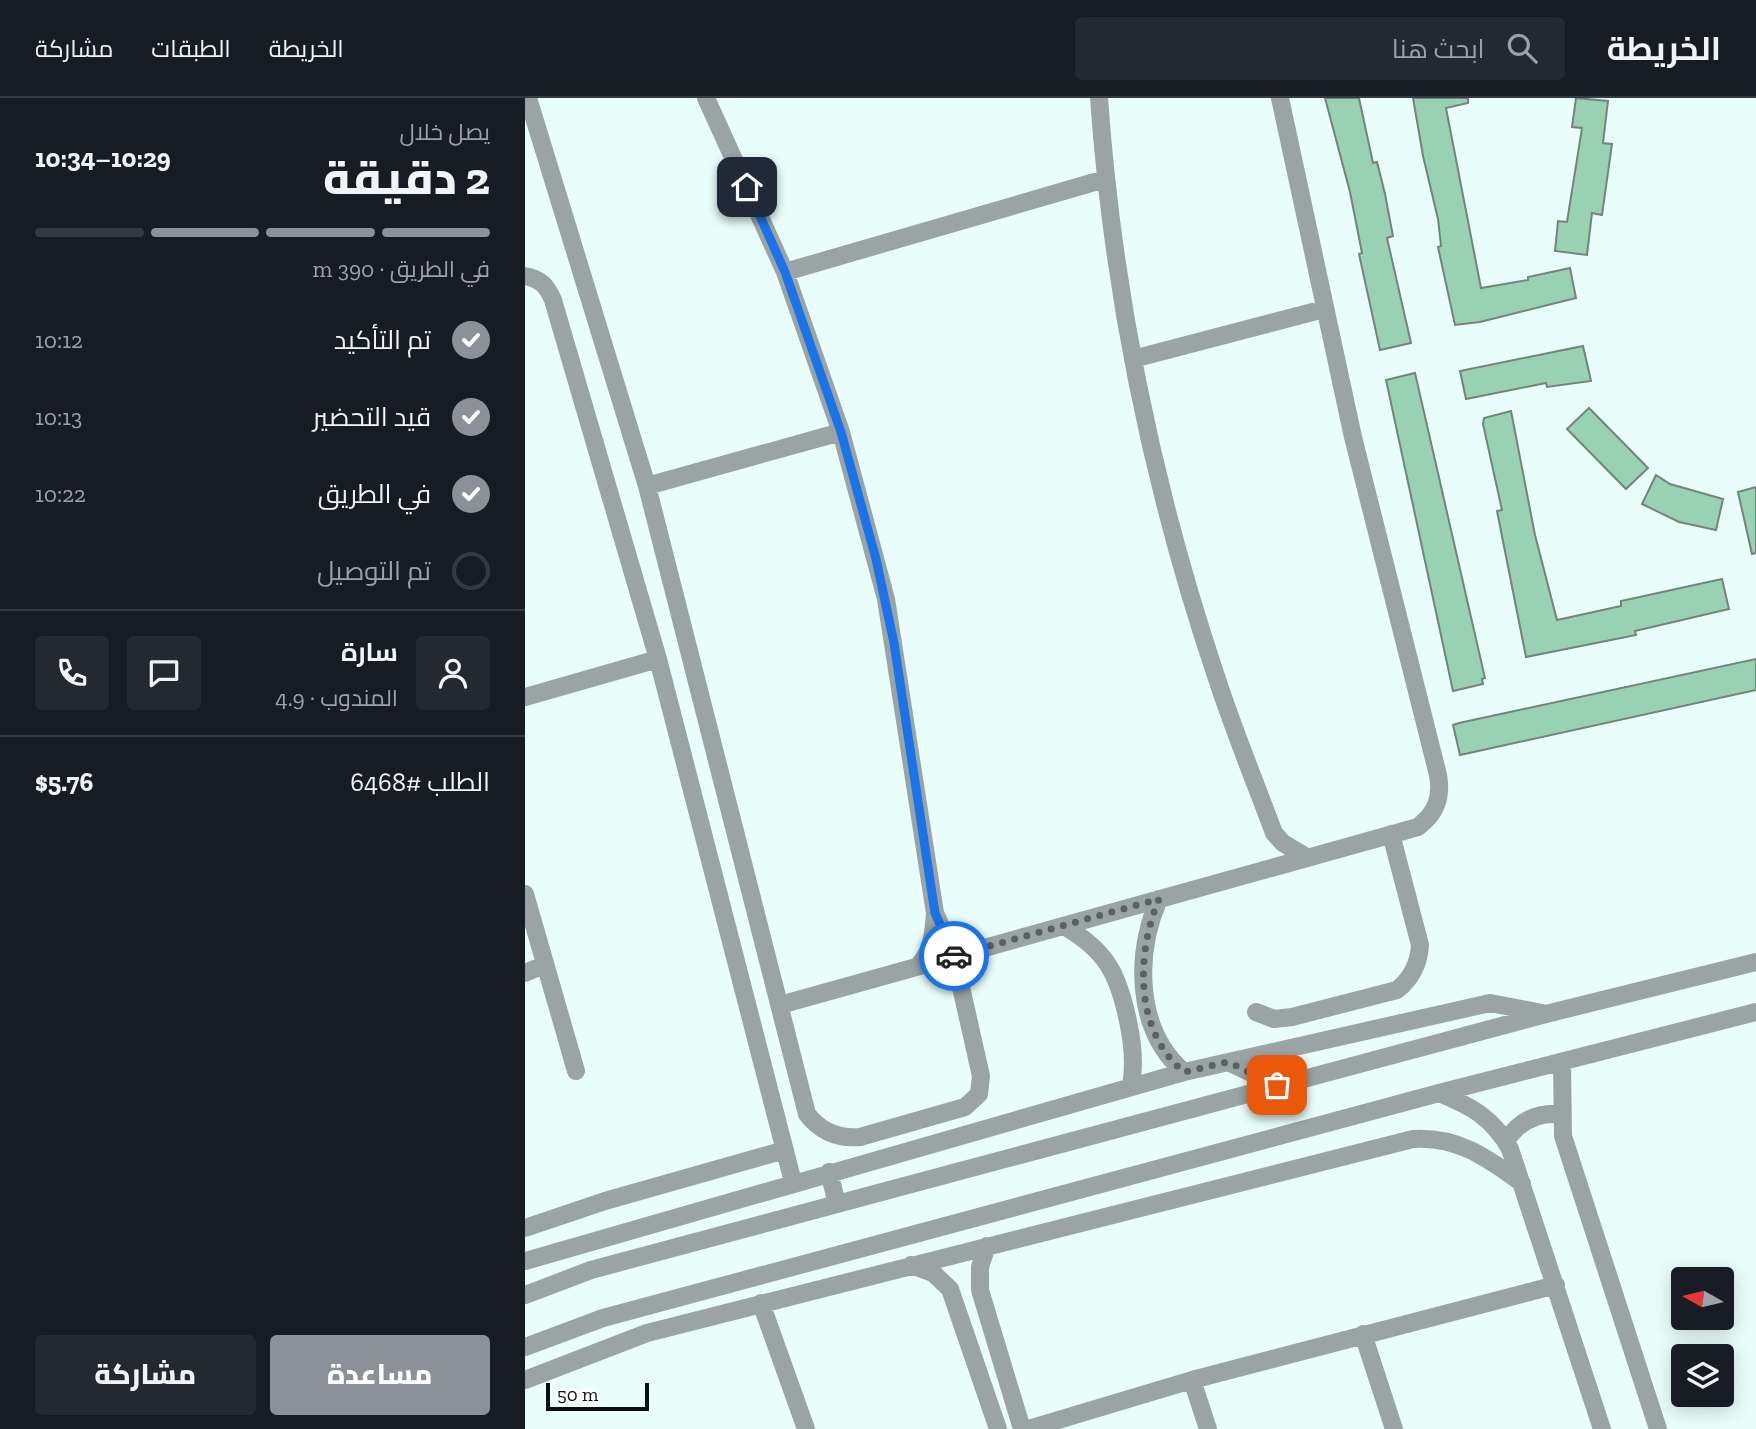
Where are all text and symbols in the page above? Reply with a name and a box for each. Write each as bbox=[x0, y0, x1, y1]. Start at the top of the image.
search box bbox=[1075, 17, 1565, 80]
icon: search bbox=[1503, 29, 1541, 67]
text: الخريطة bbox=[1607, 29, 1721, 68]
text: ابحث هنا bbox=[1392, 33, 1485, 65]
text: مشاركة bbox=[35, 34, 113, 63]
text: الطبقات bbox=[151, 34, 231, 63]
text: الخريطة bbox=[269, 34, 344, 63]
text: يصل خلال bbox=[399, 118, 490, 146]
text: 10:29–10:34 bbox=[35, 142, 171, 174]
text: 2 دقيقة bbox=[323, 151, 490, 206]
pin bbox=[717, 157, 777, 217]
icon: home bbox=[728, 168, 766, 206]
text: في الطريق · 390 m bbox=[313, 255, 490, 283]
icon: check bbox=[452, 321, 490, 359]
text: تم التأكيد bbox=[334, 324, 431, 356]
text: 10:12 bbox=[35, 326, 83, 354]
icon: check bbox=[452, 398, 490, 436]
text: قيد التحضير bbox=[313, 401, 431, 433]
text: 10:13 bbox=[35, 403, 82, 431]
icon: check bbox=[452, 475, 490, 513]
text: في الطريق bbox=[318, 478, 431, 510]
text: 10:22 bbox=[35, 480, 86, 508]
text: تم التوصيل bbox=[317, 555, 431, 587]
button: phone bbox=[35, 636, 109, 710]
button: chat bbox=[127, 636, 201, 710]
text: سارة bbox=[341, 636, 398, 668]
button: person bbox=[416, 636, 490, 710]
text: المندوب · 4.9 bbox=[275, 684, 398, 712]
text: $5.76 bbox=[35, 766, 93, 798]
text: الطلب #6468 bbox=[350, 766, 490, 798]
courier bbox=[919, 921, 989, 991]
icon: car bbox=[935, 937, 973, 975]
pin bbox=[1247, 1055, 1307, 1115]
icon: bag bbox=[1258, 1066, 1296, 1104]
north arrow bbox=[1671, 1267, 1734, 1330]
map controls bbox=[1671, 1267, 1734, 1407]
button: مشاركة bbox=[35, 1335, 256, 1415]
button: مساعدة bbox=[270, 1335, 490, 1415]
button: layers bbox=[1671, 1344, 1734, 1407]
scale bar bbox=[546, 1380, 649, 1412]
text: 50 m bbox=[557, 1383, 598, 1406]

